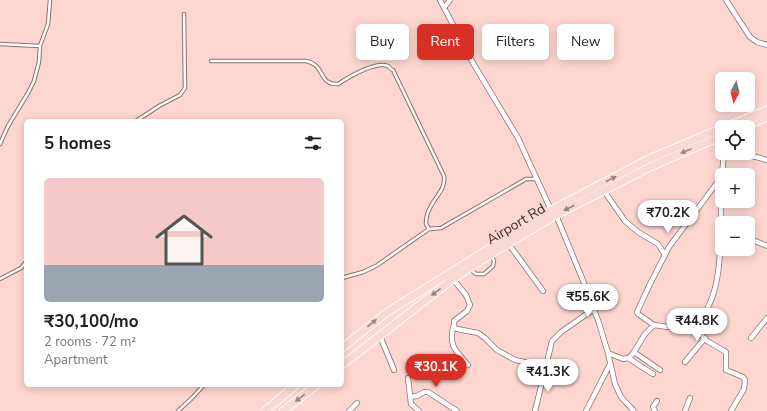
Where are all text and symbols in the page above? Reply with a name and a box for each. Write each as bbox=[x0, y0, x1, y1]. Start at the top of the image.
chip: Buy bbox=[356, 24, 409, 60]
chip: Rent bbox=[417, 24, 474, 60]
chip: Filters bbox=[482, 24, 549, 60]
chip: New bbox=[557, 24, 614, 60]
north arrow bbox=[715, 72, 755, 112]
map controls bbox=[715, 72, 755, 256]
button: locate bbox=[715, 120, 755, 160]
text: 5 homes bbox=[44, 132, 111, 155]
icon: filters bbox=[302, 132, 324, 154]
one-way arrow bbox=[680, 148, 691, 154]
button: + bbox=[715, 168, 755, 208]
one-way arrow bbox=[605, 175, 617, 182]
street label: Airport Rd bbox=[483, 199, 549, 249]
pin: ₹70.2K bbox=[635, 200, 701, 234]
icon: home bbox=[148, 204, 220, 276]
text: ₹70.2K bbox=[646, 204, 690, 222]
one-way arrow bbox=[564, 205, 575, 212]
button: − bbox=[715, 216, 755, 256]
pin: ₹55.6K bbox=[555, 284, 621, 318]
one-way arrow bbox=[430, 288, 441, 297]
text: ₹55.6K bbox=[566, 288, 610, 306]
pin: ₹44.8K bbox=[664, 308, 730, 342]
text: ₹30,100/mo bbox=[44, 310, 138, 333]
text: ₹44.8K bbox=[675, 312, 719, 330]
one-way arrow bbox=[367, 319, 378, 328]
text: 2 rooms · 72 m² bbox=[44, 333, 136, 351]
text: Apartment bbox=[44, 351, 107, 369]
pin: ₹30.1K bbox=[403, 354, 469, 388]
text: ₹30.1K bbox=[414, 358, 458, 376]
pin: ₹41.3K bbox=[515, 359, 581, 393]
text: ₹41.3K bbox=[526, 363, 570, 381]
one-way arrow bbox=[294, 394, 305, 402]

